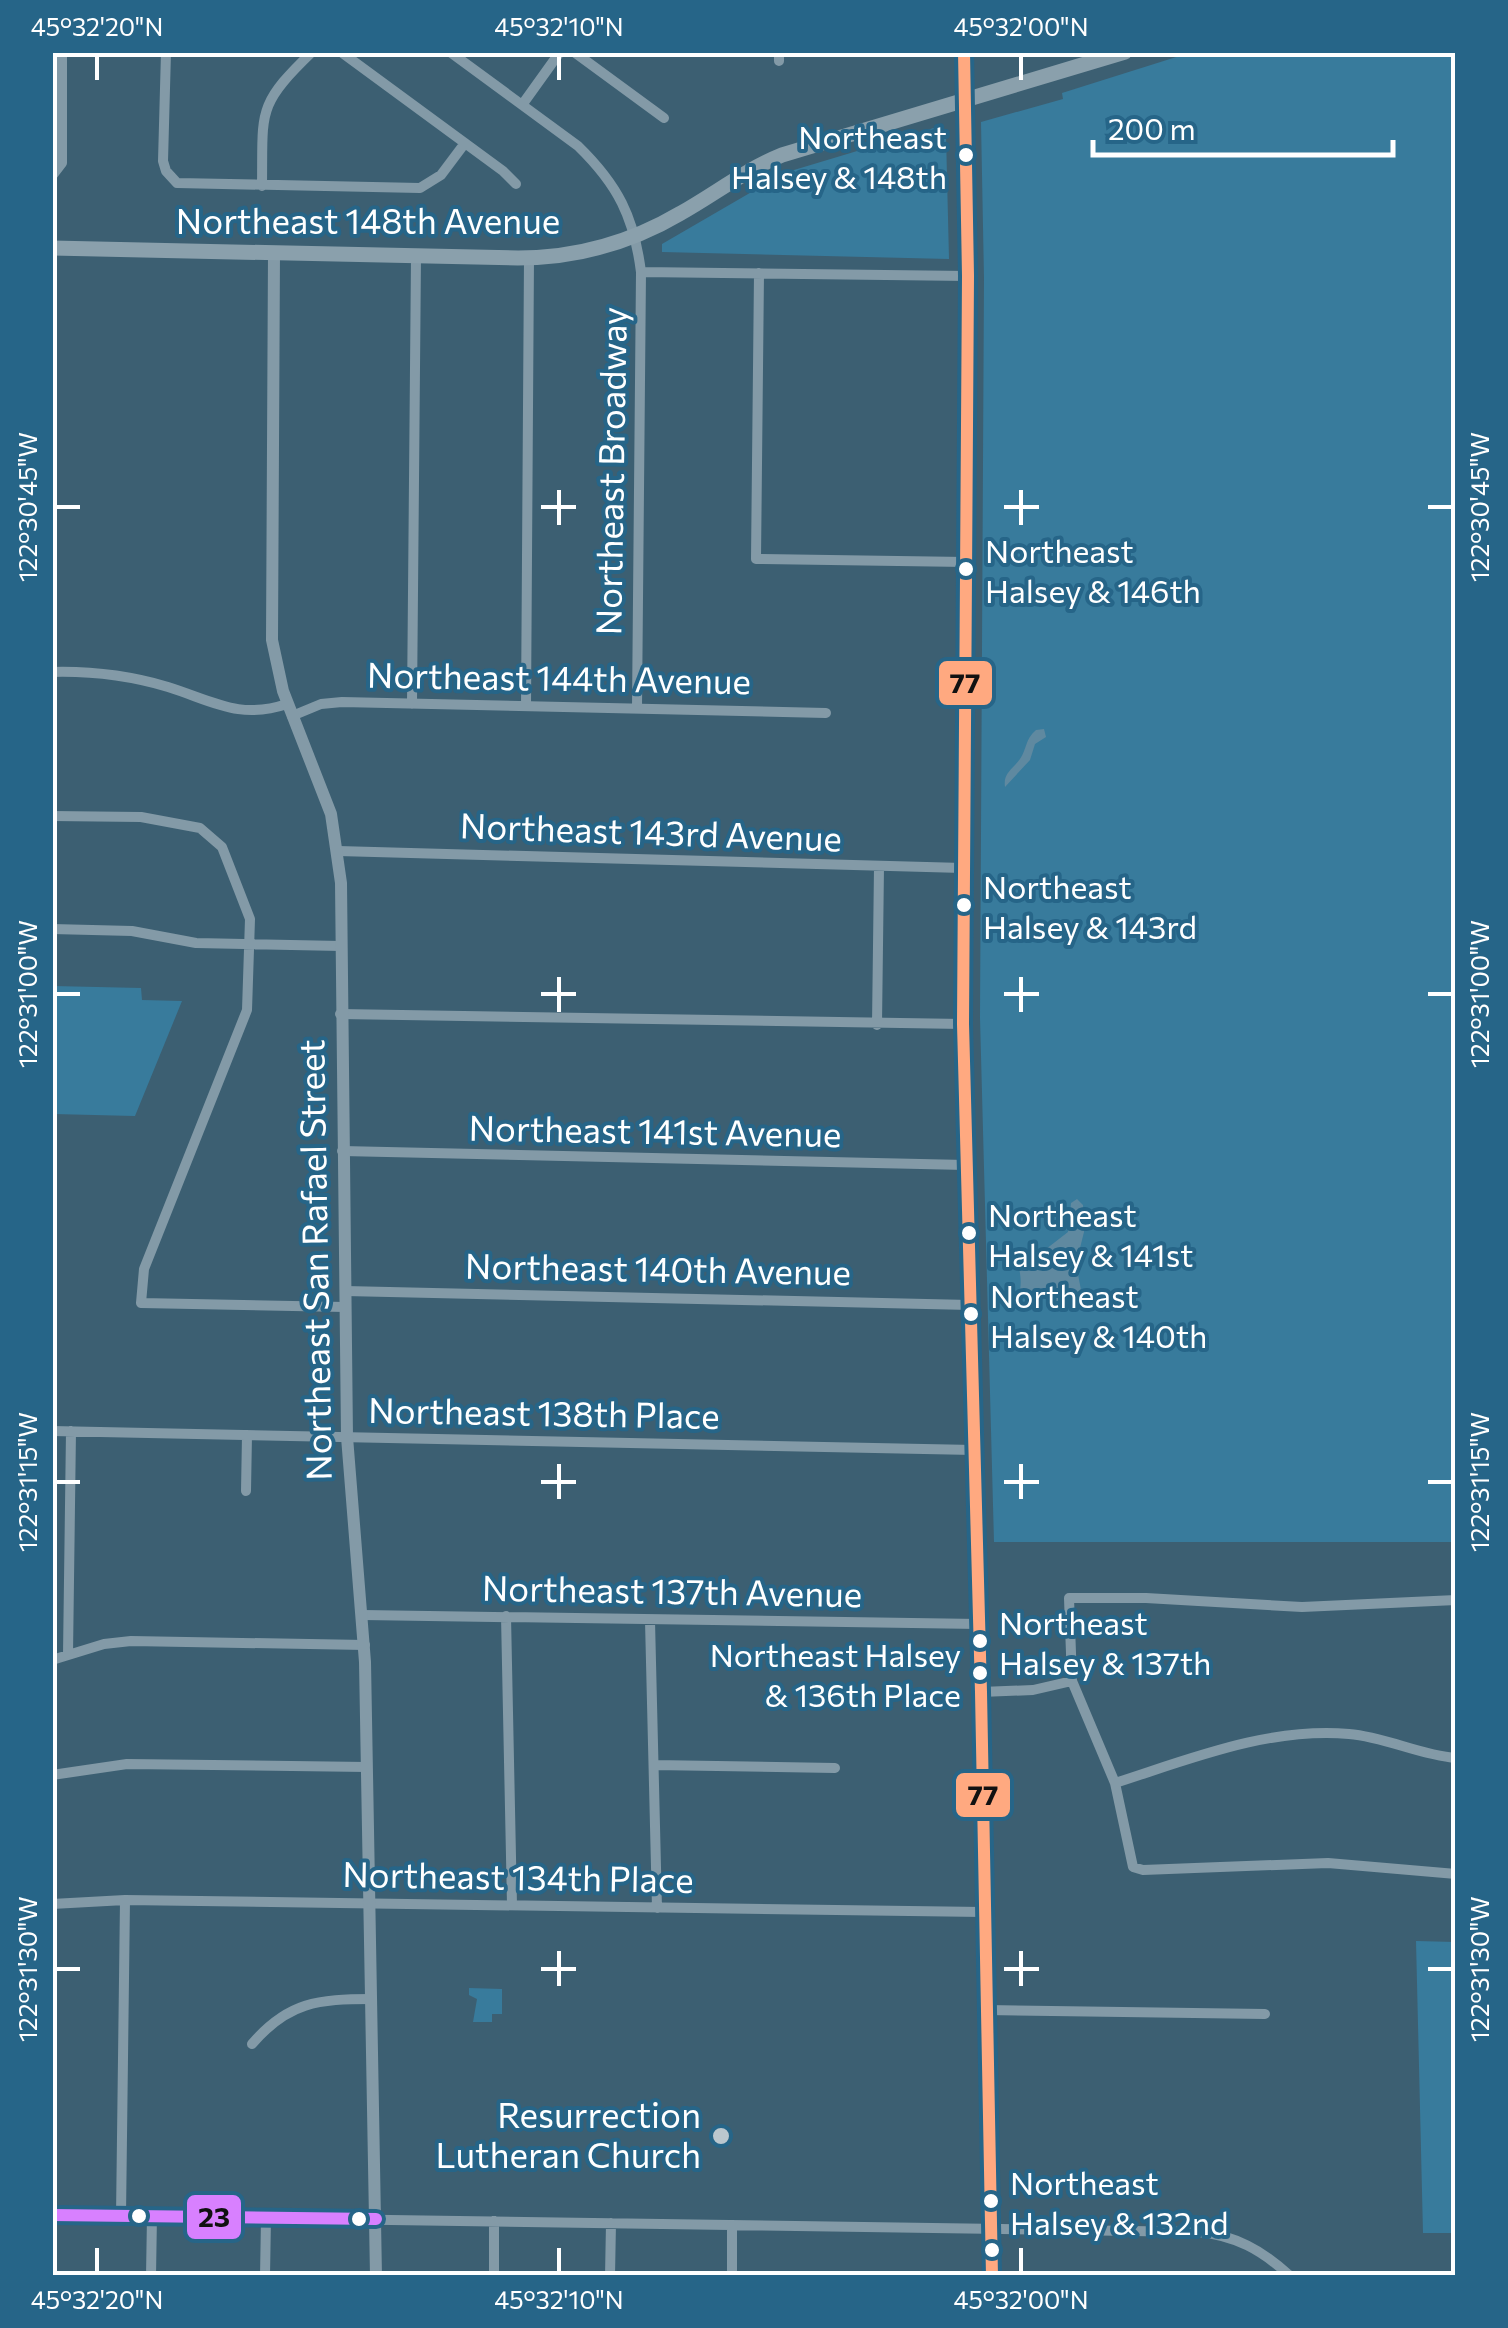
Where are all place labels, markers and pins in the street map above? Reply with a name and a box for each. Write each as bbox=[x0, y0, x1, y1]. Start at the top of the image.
place label: Northeast Halsey & 148th bbox=[731, 116, 947, 196]
marker: Northeast Halsey & 148th bbox=[956, 145, 976, 165]
place label: Northeast Halsey & 146th bbox=[985, 530, 1201, 610]
marker: Northeast Halsey & 146th bbox=[956, 559, 976, 579]
place label: Northeast Halsey & 143rd bbox=[983, 866, 1197, 946]
marker: Northeast Halsey & 143rd bbox=[954, 895, 974, 915]
place label: Northeast Halsey & 141st bbox=[988, 1194, 1193, 1274]
marker: Northeast Halsey & 141st bbox=[959, 1223, 979, 1243]
place label: Northeast Halsey & 140th bbox=[990, 1275, 1207, 1355]
marker: Northeast Halsey & 140th bbox=[961, 1304, 981, 1324]
place label: Northeast Halsey & 137th bbox=[999, 1602, 1211, 1682]
marker: Northeast Halsey & 137th bbox=[970, 1631, 990, 1651]
place label: Northeast Halsey & 136th Place bbox=[710, 1634, 961, 1714]
marker: Northeast Halsey & 136th Place bbox=[970, 1663, 990, 1683]
place label: Resurrection Lutheran Church bbox=[436, 2092, 701, 2175]
marker: Resurrection Lutheran Church bbox=[710, 2125, 732, 2147]
place label: Northeast Halsey & 132nd bbox=[1010, 2162, 1229, 2242]
marker: Northeast Halsey & 132nd bbox=[981, 2191, 1001, 2211]
unlabelled marker bbox=[129, 2206, 149, 2226]
unlabelled marker bbox=[349, 2209, 369, 2229]
unlabelled marker bbox=[982, 2240, 1002, 2260]

